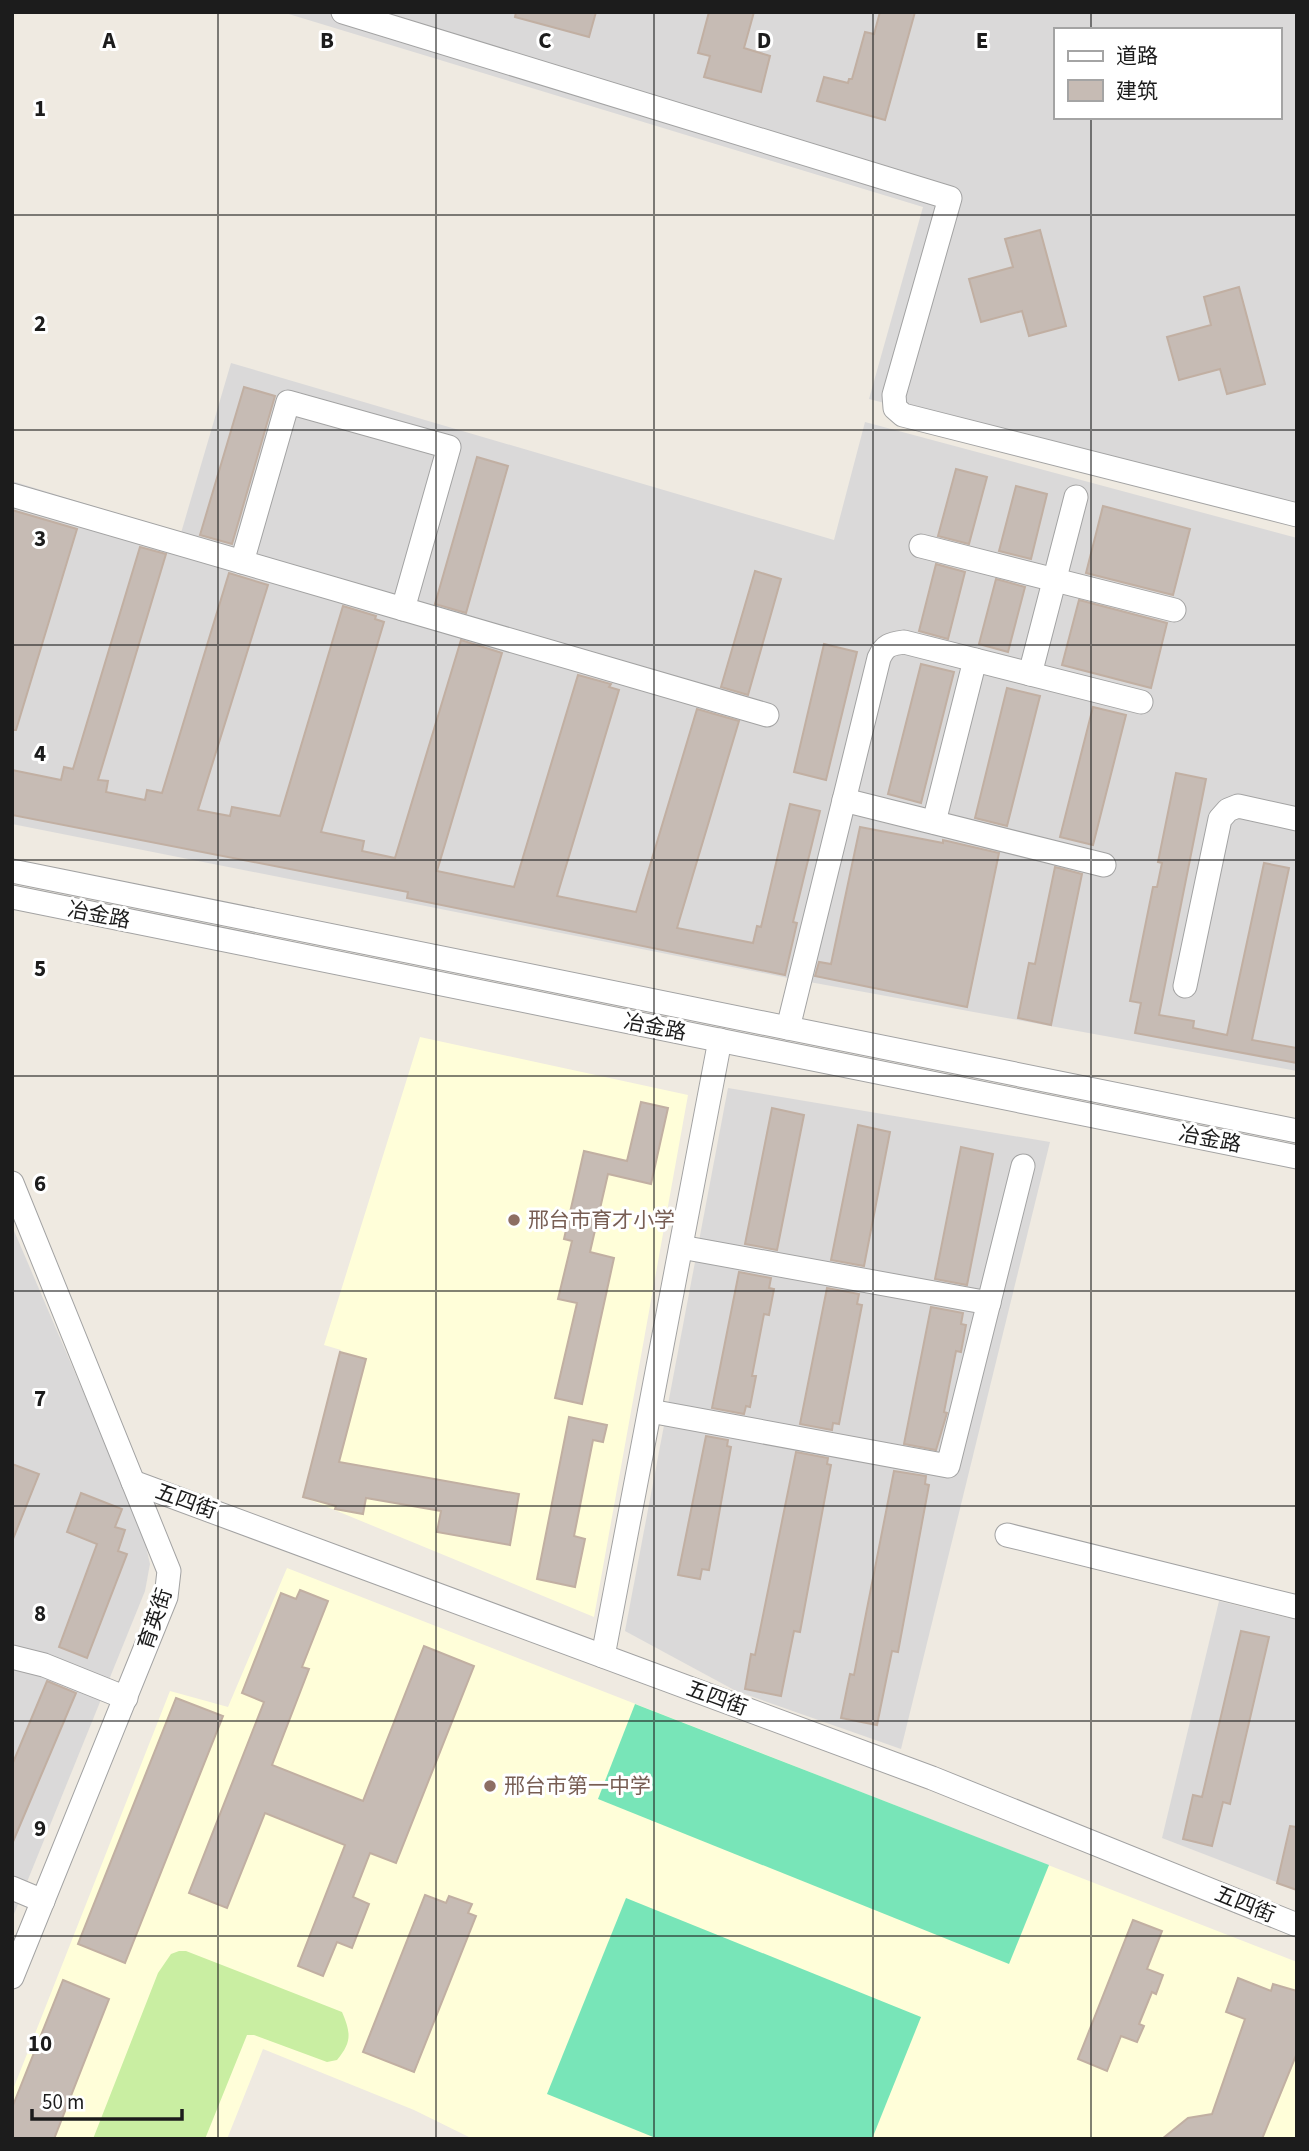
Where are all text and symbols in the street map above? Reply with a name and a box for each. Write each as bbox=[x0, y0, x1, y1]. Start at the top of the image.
text: A bbox=[101, 24, 116, 57]
text: B bbox=[320, 24, 334, 57]
text: C bbox=[538, 24, 552, 57]
text: D bbox=[757, 24, 771, 57]
text: E bbox=[976, 24, 988, 57]
legend bbox=[1054, 28, 1281, 119]
text: 道路 bbox=[1116, 41, 1158, 71]
text: 建筑 bbox=[1116, 76, 1158, 106]
text: 1 bbox=[34, 92, 46, 125]
text: 2 bbox=[34, 307, 46, 340]
text: 3 bbox=[34, 522, 46, 555]
text: 4 bbox=[34, 737, 46, 770]
street label: 冶金路 bbox=[65, 894, 133, 936]
text: 5 bbox=[34, 952, 46, 985]
street label: 冶金路 bbox=[621, 1006, 689, 1048]
street label: 冶金路 bbox=[1176, 1118, 1244, 1160]
text: 6 bbox=[34, 1167, 46, 1200]
place label: 邢台市育才小学 bbox=[528, 1205, 675, 1235]
marker: 邢台市育才小学 bbox=[506, 1212, 522, 1228]
text: 7 bbox=[34, 1382, 46, 1415]
street label: 五四街 bbox=[151, 1476, 221, 1526]
street label: 育英街 bbox=[131, 1584, 179, 1654]
text: 8 bbox=[34, 1597, 46, 1630]
street label: 五四街 bbox=[682, 1673, 752, 1723]
place label: 邢台市第一中学 bbox=[504, 1771, 651, 1801]
marker: 邢台市第一中学 bbox=[482, 1778, 498, 1794]
text: 9 bbox=[34, 1812, 46, 1845]
street label: 五四街 bbox=[1210, 1878, 1280, 1930]
text: 10 bbox=[28, 2027, 52, 2060]
scale bar bbox=[32, 2078, 182, 2122]
text: 50 m bbox=[42, 2087, 84, 2117]

